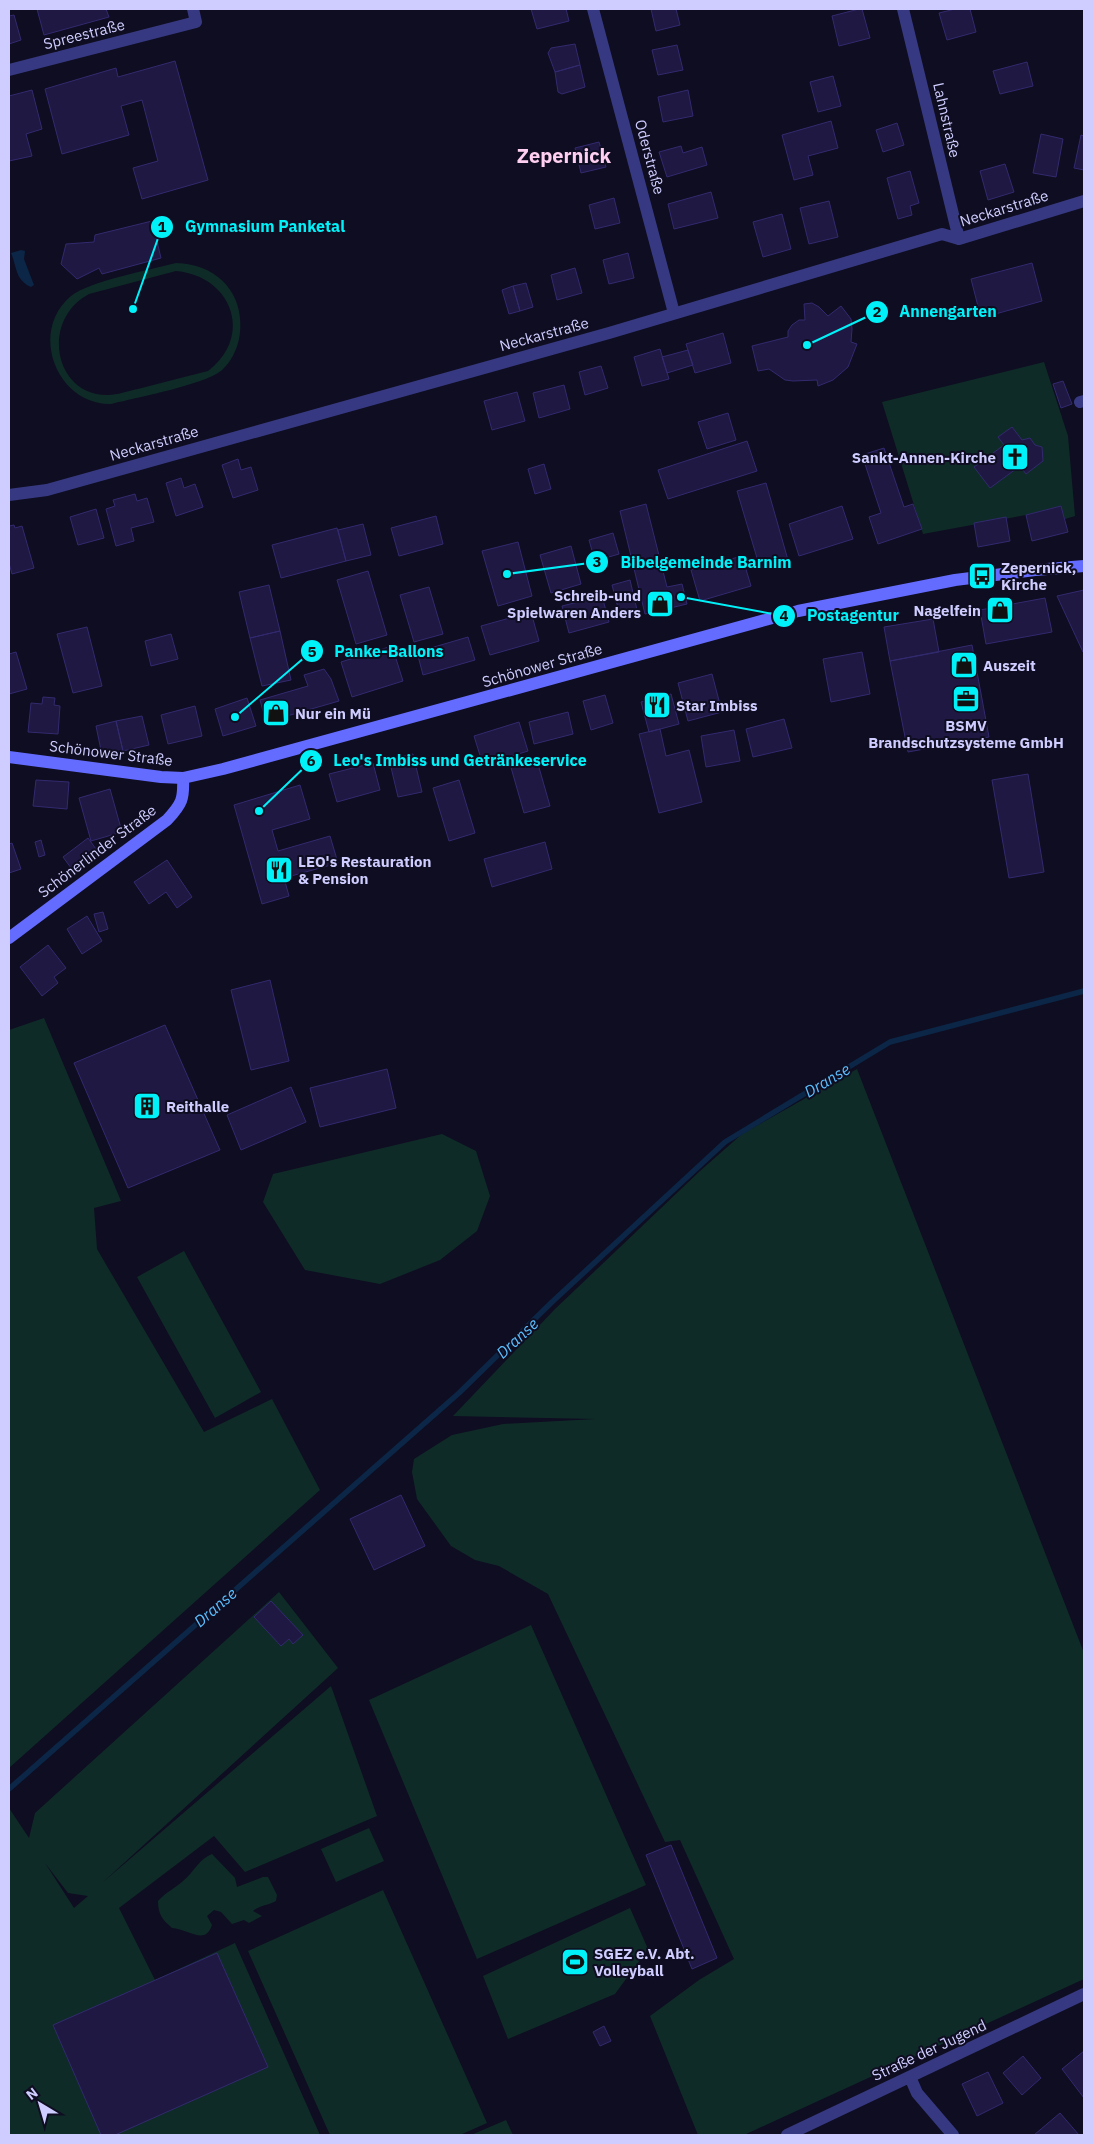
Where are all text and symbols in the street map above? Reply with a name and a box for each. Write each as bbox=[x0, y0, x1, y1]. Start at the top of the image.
street label: Spreestraße bbox=[41, 15, 127, 53]
street label: Lahnstraße bbox=[929, 81, 965, 159]
street label: Oderstraße bbox=[631, 117, 669, 197]
district label: Zepernick bbox=[517, 142, 612, 169]
street label: Neckarstraße bbox=[957, 186, 1051, 230]
callout: Gymnasium Panketal bbox=[150, 211, 355, 242]
text: Gymnasium Panketal bbox=[185, 216, 345, 236]
text: 1 bbox=[157, 217, 167, 236]
callout: Annengarten bbox=[864, 296, 1007, 327]
text: Annengarten bbox=[899, 301, 997, 321]
text: 2 bbox=[872, 302, 882, 321]
street label: Neckarstraße bbox=[497, 313, 591, 355]
street label: Neckarstraße bbox=[107, 421, 201, 465]
church icon: Sankt-Annen-Kirche bbox=[1000, 442, 1030, 472]
place label: Sankt-Annen-Kirche bbox=[852, 448, 996, 467]
callout: Bibelgemeinde Barnim bbox=[585, 547, 801, 578]
text: 3 bbox=[592, 552, 602, 571]
text: Bibelgemeinde Barnim bbox=[620, 552, 792, 572]
place label: Zepernick, Kirche bbox=[1001, 558, 1076, 594]
bus stop icon: Zepernick, Kirche bbox=[967, 561, 997, 591]
place label: Schreib-und Spielwaren Anders bbox=[507, 586, 641, 622]
shop icon: Schreib-und Spielwaren Anders bbox=[645, 589, 675, 619]
shop icon: Nagelfein bbox=[985, 595, 1015, 625]
callout: Postagentur bbox=[772, 600, 908, 631]
place label: Nagelfein bbox=[913, 601, 981, 620]
text: Postagentur bbox=[807, 605, 899, 625]
text: 4 bbox=[779, 606, 789, 625]
callout: Panke-Ballons bbox=[300, 636, 454, 667]
street label: Schönower Straße bbox=[480, 639, 604, 691]
text: Panke-Ballons bbox=[334, 641, 444, 661]
text: 5 bbox=[307, 642, 317, 661]
shop icon: Auszeit bbox=[949, 650, 979, 680]
place label: Auszeit bbox=[983, 656, 1036, 675]
office icon: BSMV Brandschutzsysteme GmbH bbox=[951, 684, 981, 714]
restaurant icon: Star Imbiss bbox=[642, 690, 672, 720]
place label: Star Imbiss bbox=[676, 696, 758, 715]
shop icon: Nur ein Mü bbox=[261, 698, 291, 728]
place label: Nur ein Mü bbox=[295, 704, 371, 723]
place label: BSMV Brandschutzsysteme GmbH bbox=[868, 716, 1064, 752]
street label: Schönower Straße bbox=[48, 736, 174, 770]
callout: Leo's Imbiss und Getränkeservice bbox=[299, 745, 597, 776]
text: Leo's Imbiss und Getränkeservice bbox=[333, 750, 587, 770]
text: 6 bbox=[306, 751, 316, 770]
street label: Schönerlinder Straße bbox=[34, 800, 160, 902]
place label: LEO's Restauration & Pension bbox=[298, 852, 431, 888]
restaurant icon: LEO's Restauration & Pension bbox=[264, 855, 294, 885]
water label: Dranse bbox=[800, 1059, 854, 1101]
building icon: Reithalle bbox=[132, 1091, 162, 1121]
place label: Reithalle bbox=[166, 1097, 229, 1116]
water label: Dranse bbox=[492, 1314, 542, 1362]
water label: Dranse bbox=[190, 1583, 240, 1631]
place label: SGEZ e.V. Abt. Volleyball bbox=[594, 1944, 695, 1980]
sports icon: SGEZ e.V. Abt. Volleyball bbox=[560, 1947, 590, 1977]
street label: Straße der Jugend bbox=[869, 2015, 989, 2085]
north arrow bbox=[15, 2079, 65, 2129]
text: N bbox=[22, 2084, 42, 2104]

